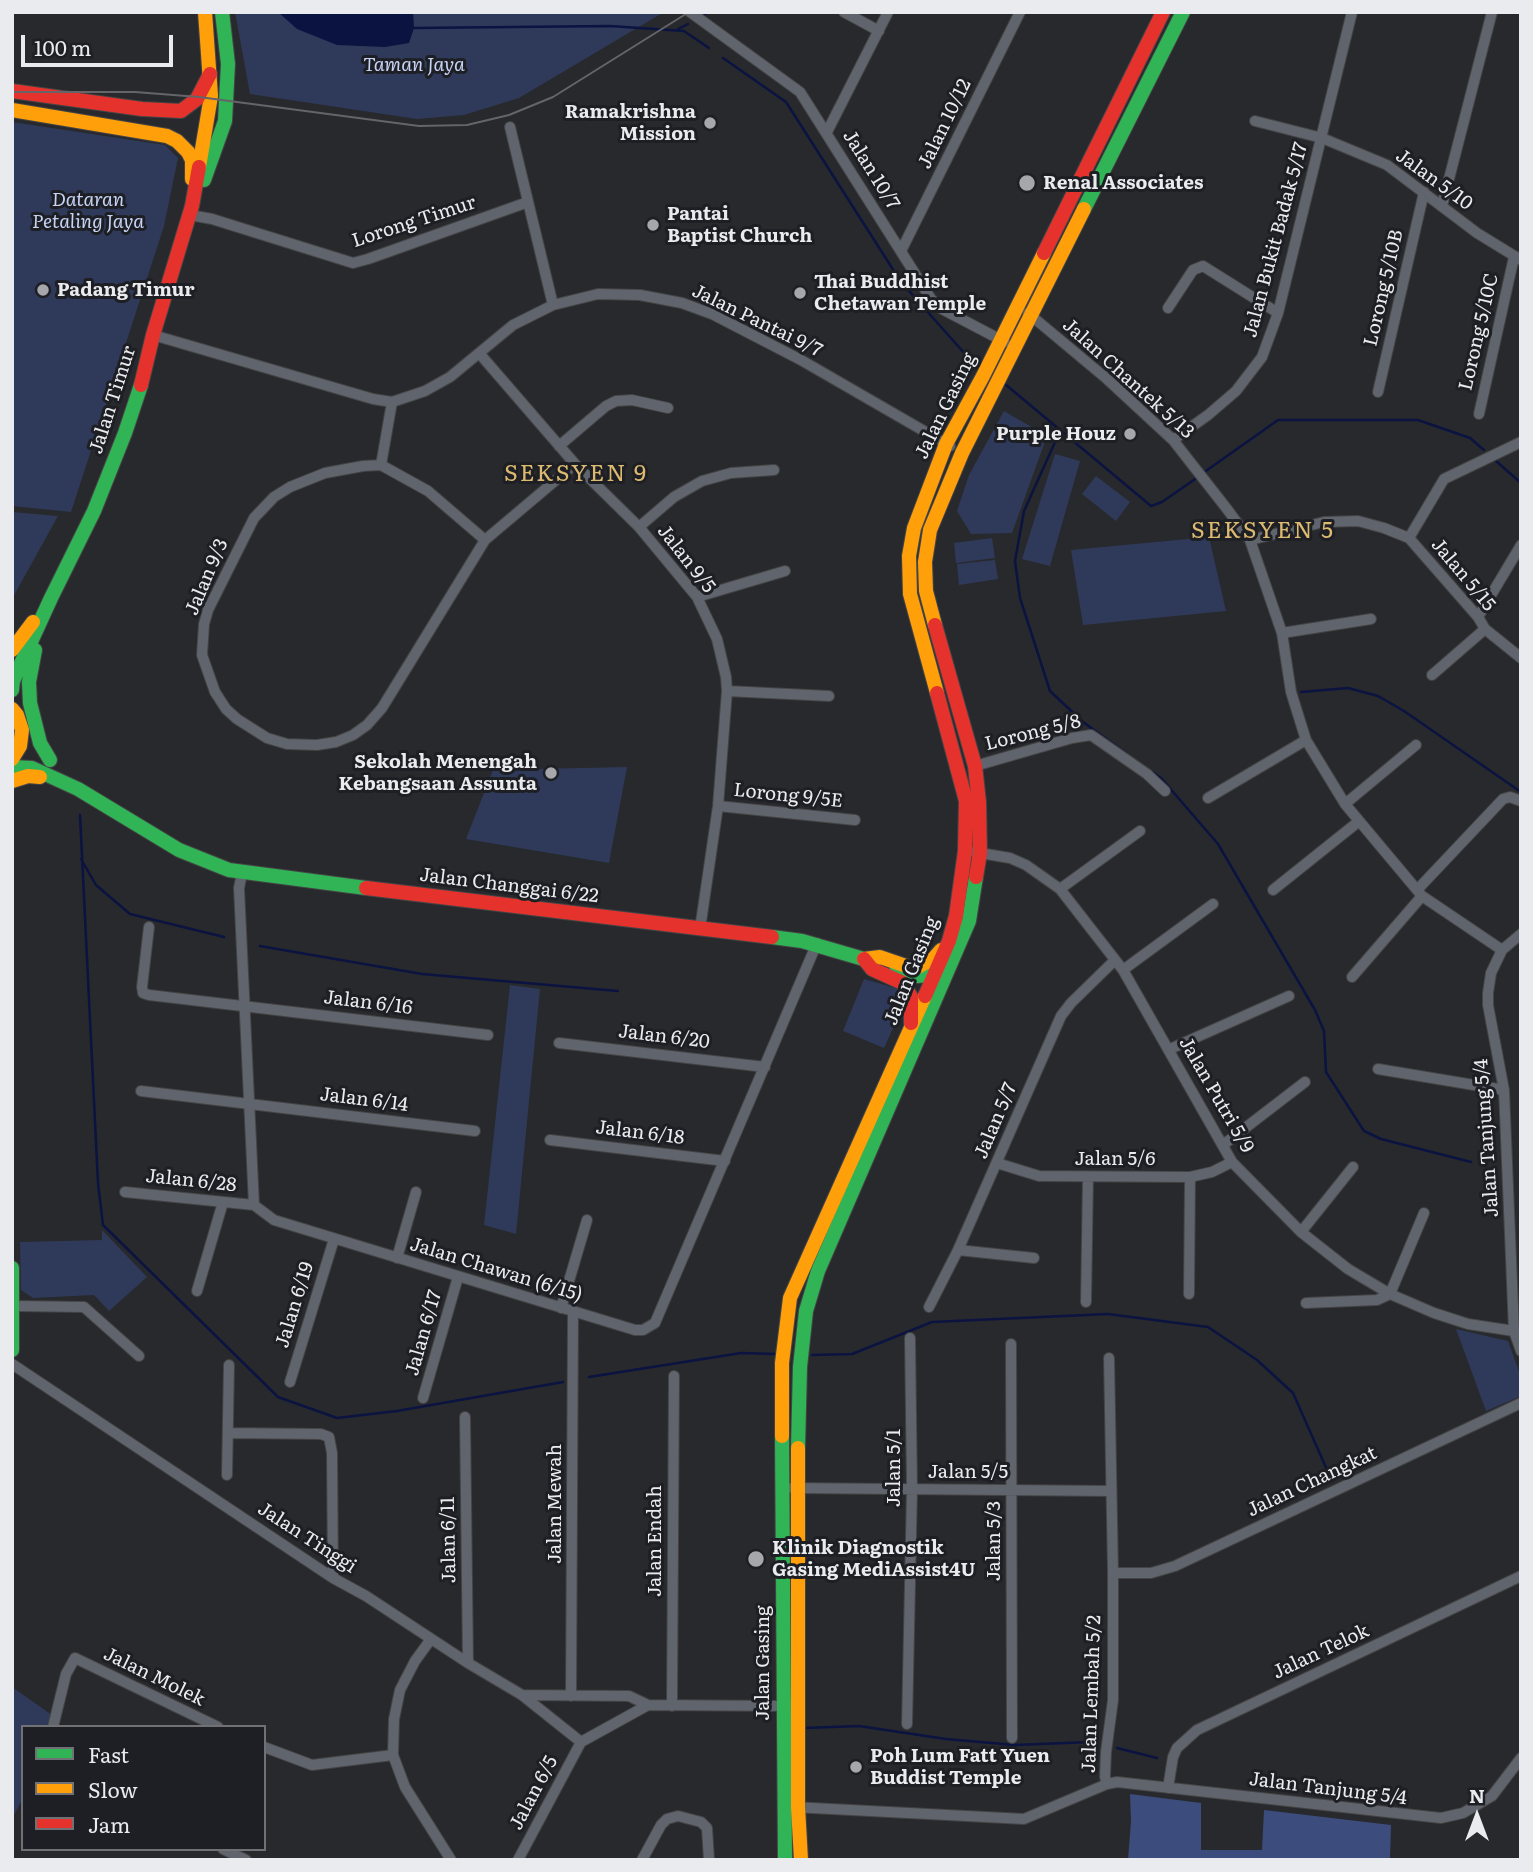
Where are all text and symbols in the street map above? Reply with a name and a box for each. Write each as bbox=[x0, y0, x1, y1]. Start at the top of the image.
scale bar bbox=[24, 21, 177, 65]
text: 100 m bbox=[34, 31, 91, 62]
park label: Taman Jaya bbox=[363, 54, 465, 76]
street label: Jalan 10/12 bbox=[913, 75, 977, 173]
place label: Ramakrishna Mission bbox=[565, 101, 696, 145]
marker: Ramakrishna Mission bbox=[702, 115, 718, 131]
street label: Jalan 10/7 bbox=[838, 126, 904, 214]
street label: Jalan Bukit Badak 5/17 bbox=[1239, 140, 1313, 340]
street label: Jalan 5/10 bbox=[1391, 145, 1477, 215]
place label: Renal Associates bbox=[1043, 172, 1203, 194]
marker: Renal Associates bbox=[1017, 173, 1037, 193]
park label: Dataran Petaling Jaya bbox=[32, 189, 144, 233]
street label: Lorong Timur bbox=[349, 191, 479, 253]
place label: Pantai Baptist Church bbox=[667, 203, 812, 247]
marker: Pantai Baptist Church bbox=[645, 217, 661, 233]
street label: Lorong 5/10B bbox=[1360, 228, 1408, 348]
place label: Thai Buddhist Chetawan Temple bbox=[814, 271, 986, 315]
street label: Lorong 5/10C bbox=[1454, 271, 1504, 393]
place label: Padang Timur bbox=[57, 279, 195, 301]
street label: Jalan Pantai 9/7 bbox=[688, 280, 826, 362]
marker: Padang Timur bbox=[35, 282, 51, 298]
marker: Thai Buddhist Chetawan Temple bbox=[792, 285, 808, 301]
street label: Jalan Chantek 5/13 bbox=[1058, 314, 1198, 444]
street label: Jalan Timur bbox=[85, 343, 141, 457]
street label: Jalan Gasing bbox=[910, 349, 982, 463]
place label: Purple Houz bbox=[996, 423, 1116, 445]
marker: Purple Houz bbox=[1122, 426, 1138, 442]
district label: SEKSYEN 9 bbox=[505, 460, 647, 488]
district label: SEKSYEN 5 bbox=[1192, 517, 1334, 545]
street label: Jalan 9/5 bbox=[652, 520, 720, 598]
street label: Jalan 5/15 bbox=[1426, 534, 1500, 616]
street label: Jalan 9/3 bbox=[181, 535, 233, 619]
street label: Lorong 5/8 bbox=[983, 710, 1083, 756]
place label: Sekolah Menengah Kebangsaan Assunta bbox=[338, 751, 537, 795]
marker: Sekolah Menengah Kebangsaan Assunta bbox=[543, 765, 559, 781]
street label: Lorong 9/5E bbox=[732, 779, 844, 813]
street label: Jalan Changgai 6/22 bbox=[418, 864, 600, 908]
street label: Jalan Gasing bbox=[880, 913, 944, 1029]
street label: Jalan 6/16 bbox=[322, 986, 414, 1020]
street label: Jalan 6/20 bbox=[617, 1020, 711, 1054]
street label: Jalan Putri 5/9 bbox=[1174, 1033, 1258, 1157]
street label: Jalan Tanjung 5/4 bbox=[1470, 1058, 1504, 1218]
street label: Jalan 5/7 bbox=[970, 1080, 1022, 1162]
street label: Jalan 6/14 bbox=[319, 1083, 409, 1117]
street label: Jalan 6/18 bbox=[594, 1116, 686, 1150]
street label: Jalan 5/6 bbox=[1075, 1148, 1155, 1170]
street label: Jalan 6/28 bbox=[144, 1165, 238, 1197]
street label: Jalan Chawan (6/15) bbox=[407, 1233, 585, 1307]
street label: Jalan 6/19 bbox=[271, 1259, 319, 1351]
street label: Jalan 6/17 bbox=[401, 1288, 447, 1378]
street label: Jalan 5/1 bbox=[883, 1429, 905, 1507]
street label: Jalan Changkat bbox=[1244, 1442, 1380, 1522]
street label: Jalan Mewah bbox=[544, 1444, 566, 1564]
street label: Jalan 5/5 bbox=[928, 1461, 1008, 1483]
street label: Jalan Endah bbox=[644, 1485, 666, 1597]
street label: Jalan 6/11 bbox=[437, 1496, 461, 1584]
street label: Jalan Tinggi bbox=[253, 1498, 361, 1578]
street label: Jalan 5/3 bbox=[983, 1501, 1005, 1581]
place label: Klinik Diagnostik Gasing MediAssist4U bbox=[772, 1537, 975, 1581]
marker: Klinik Diagnostik Gasing MediAssist4U bbox=[746, 1549, 766, 1569]
street label: Jalan Gasing bbox=[752, 1605, 774, 1721]
street label: Jalan Lembah 5/2 bbox=[1078, 1615, 1106, 1773]
street label: Jalan Telok bbox=[1269, 1620, 1373, 1684]
street label: Jalan Molek bbox=[100, 1643, 208, 1711]
legend bbox=[21, 1725, 266, 1851]
text: Fast bbox=[88, 1738, 129, 1769]
place label: Poh Lum Fatt Yuen Buddist Temple bbox=[870, 1745, 1050, 1789]
street label: Jalan 6/5 bbox=[505, 1752, 563, 1834]
marker: Poh Lum Fatt Yuen Buddist Temple bbox=[848, 1759, 864, 1775]
street label: Jalan Tanjung 5/4 bbox=[1248, 1768, 1408, 1810]
text: Slow bbox=[88, 1773, 138, 1804]
north arrow bbox=[1442, 1781, 1512, 1851]
text: N bbox=[1469, 1781, 1485, 1809]
text: Jam bbox=[88, 1808, 130, 1839]

